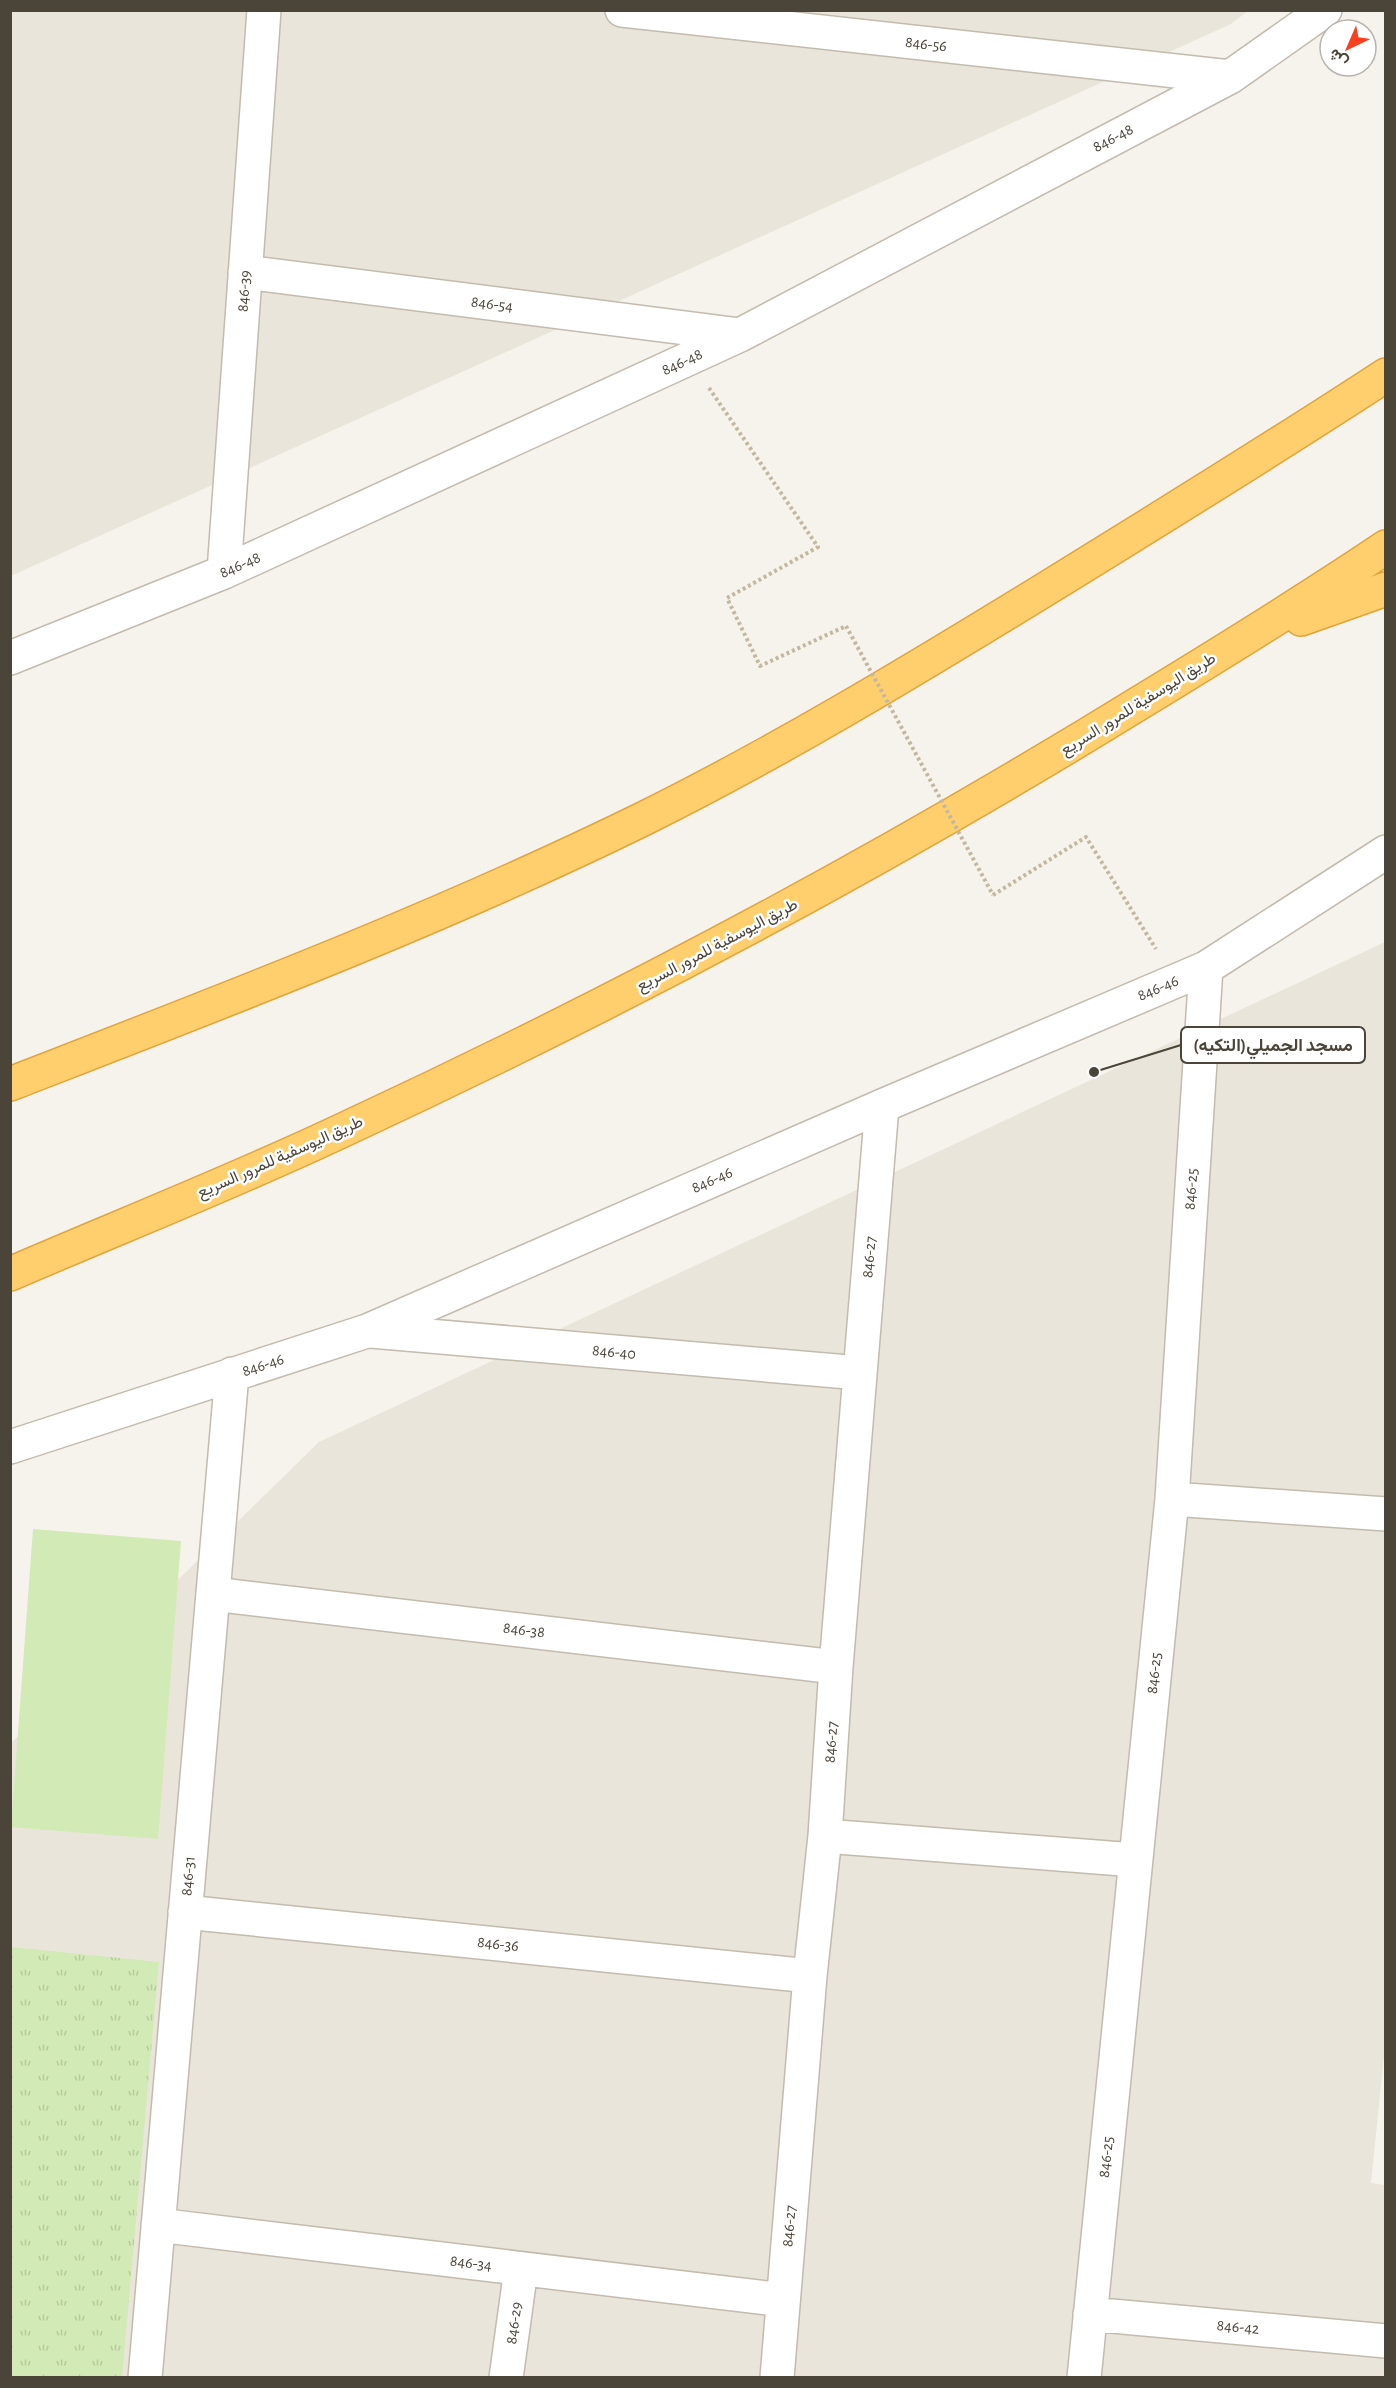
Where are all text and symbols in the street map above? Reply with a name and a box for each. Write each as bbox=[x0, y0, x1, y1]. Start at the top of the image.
north arrow bbox=[1318, 18, 1378, 78]
street label: 846-56 bbox=[904, 34, 948, 54]
text: ش bbox=[1326, 45, 1351, 71]
street label: 846-48 bbox=[1090, 121, 1136, 155]
street label: 846-39 bbox=[235, 270, 253, 312]
street label: 846-54 bbox=[470, 293, 514, 315]
street label: 846-48 bbox=[659, 346, 705, 378]
street label: 846-48 bbox=[217, 549, 263, 581]
street label: طريق اليوسفية للمرور السريع bbox=[1058, 650, 1220, 761]
street label: طريق اليوسفية للمرور السريع bbox=[634, 896, 801, 997]
street label: 846-46 bbox=[1135, 972, 1181, 1004]
callout: مسجد الجميلي(التكيه) bbox=[1181, 1027, 1365, 1063]
text: مسجد الجميلي(التكيه) bbox=[1193, 1037, 1353, 1060]
street label: طريق اليوسفية للمرور السريع bbox=[195, 1113, 366, 1204]
street label: 846-46 bbox=[689, 1164, 735, 1196]
street label: 846-25 bbox=[1182, 1168, 1200, 1210]
street label: 846-27 bbox=[859, 1235, 879, 1278]
street label: 846-40 bbox=[591, 1342, 637, 1362]
street label: 846-46 bbox=[240, 1351, 286, 1379]
street label: 846-38 bbox=[502, 1620, 546, 1640]
street label: 846-25 bbox=[1144, 1651, 1164, 1695]
street label: 846-27 bbox=[822, 1720, 840, 1763]
street label: 846-31 bbox=[178, 1855, 198, 1897]
street label: 846-36 bbox=[476, 1934, 520, 1954]
street label: 846-25 bbox=[1096, 2135, 1116, 2179]
street label: 846-27 bbox=[779, 2204, 799, 2247]
street label: 846-34 bbox=[449, 2252, 493, 2274]
street label: 846-29 bbox=[503, 2301, 525, 2345]
street label: 846-42 bbox=[1216, 2317, 1260, 2337]

